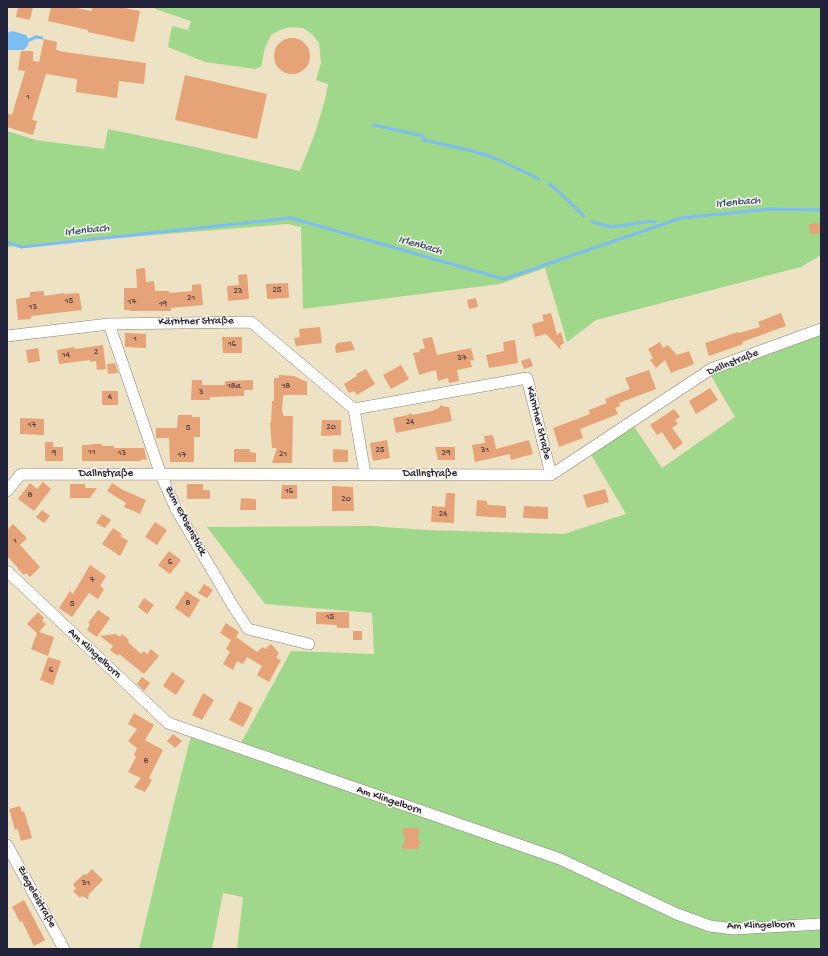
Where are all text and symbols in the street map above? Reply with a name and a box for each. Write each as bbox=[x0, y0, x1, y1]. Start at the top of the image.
house number: 1 bbox=[26, 93, 30, 103]
water label: Irlenbach bbox=[715, 194, 761, 212]
water label: Irlenbach bbox=[64, 221, 110, 241]
water label: Irlenbach bbox=[396, 233, 444, 259]
house number: 25 bbox=[272, 286, 282, 296]
house number: 23 bbox=[233, 287, 243, 297]
house number: 21 bbox=[187, 294, 195, 304]
house number: 15 bbox=[65, 297, 73, 307]
house number: 17 bbox=[128, 298, 136, 308]
house number: 19 bbox=[159, 300, 167, 310]
house number: 13 bbox=[29, 303, 37, 313]
street label: Kärntner Straße bbox=[158, 315, 234, 329]
house number: 1 bbox=[133, 335, 137, 345]
house number: 16 bbox=[228, 340, 236, 350]
street label: Dallnstraße bbox=[705, 347, 761, 379]
house number: 2 bbox=[94, 348, 98, 358]
house number: 14 bbox=[62, 351, 70, 361]
house number: 37 bbox=[457, 354, 467, 364]
house number: 18a bbox=[227, 382, 241, 392]
house number: 18 bbox=[282, 382, 290, 392]
street label: Kärntner Straße bbox=[523, 385, 553, 461]
house number: 3 bbox=[199, 388, 203, 398]
house number: 4 bbox=[108, 393, 112, 403]
house number: 24 bbox=[406, 418, 414, 428]
house number: 17 bbox=[28, 421, 36, 431]
house number: 20 bbox=[326, 423, 336, 433]
house number: 5 bbox=[186, 424, 190, 434]
house number: 25 bbox=[375, 446, 385, 456]
house number: 31 bbox=[481, 446, 489, 456]
house number: 11 bbox=[88, 448, 96, 458]
house number: 9 bbox=[52, 449, 56, 459]
house number: 13 bbox=[118, 449, 126, 459]
house number: 29 bbox=[442, 449, 450, 459]
house number: 21 bbox=[279, 450, 287, 460]
house number: 17 bbox=[178, 451, 186, 461]
street label: Dallnstraße bbox=[79, 467, 133, 481]
street label: Dallnstraße bbox=[403, 467, 457, 481]
street label: Zum Erbsenstück bbox=[161, 484, 209, 558]
house number: 16 bbox=[285, 487, 293, 497]
house number: 8 bbox=[28, 491, 32, 501]
house number: 20 bbox=[341, 495, 351, 505]
house number: 24 bbox=[439, 510, 447, 520]
house number: 1 bbox=[13, 537, 17, 547]
house number: 6 bbox=[168, 558, 172, 568]
house number: 7 bbox=[90, 576, 94, 586]
house number: 8 bbox=[186, 599, 190, 609]
house number: 5 bbox=[70, 600, 74, 610]
house number: 15 bbox=[326, 613, 334, 623]
street label: Am Klingelborn bbox=[65, 626, 123, 682]
house number: 6 bbox=[49, 666, 53, 676]
house number: 8 bbox=[144, 757, 148, 767]
street label: Am Klingelborn bbox=[355, 784, 423, 818]
street label: Ziegeleistraße bbox=[14, 864, 58, 930]
house number: 31 bbox=[82, 879, 90, 889]
street label: Am Klingelborn bbox=[727, 919, 795, 933]

